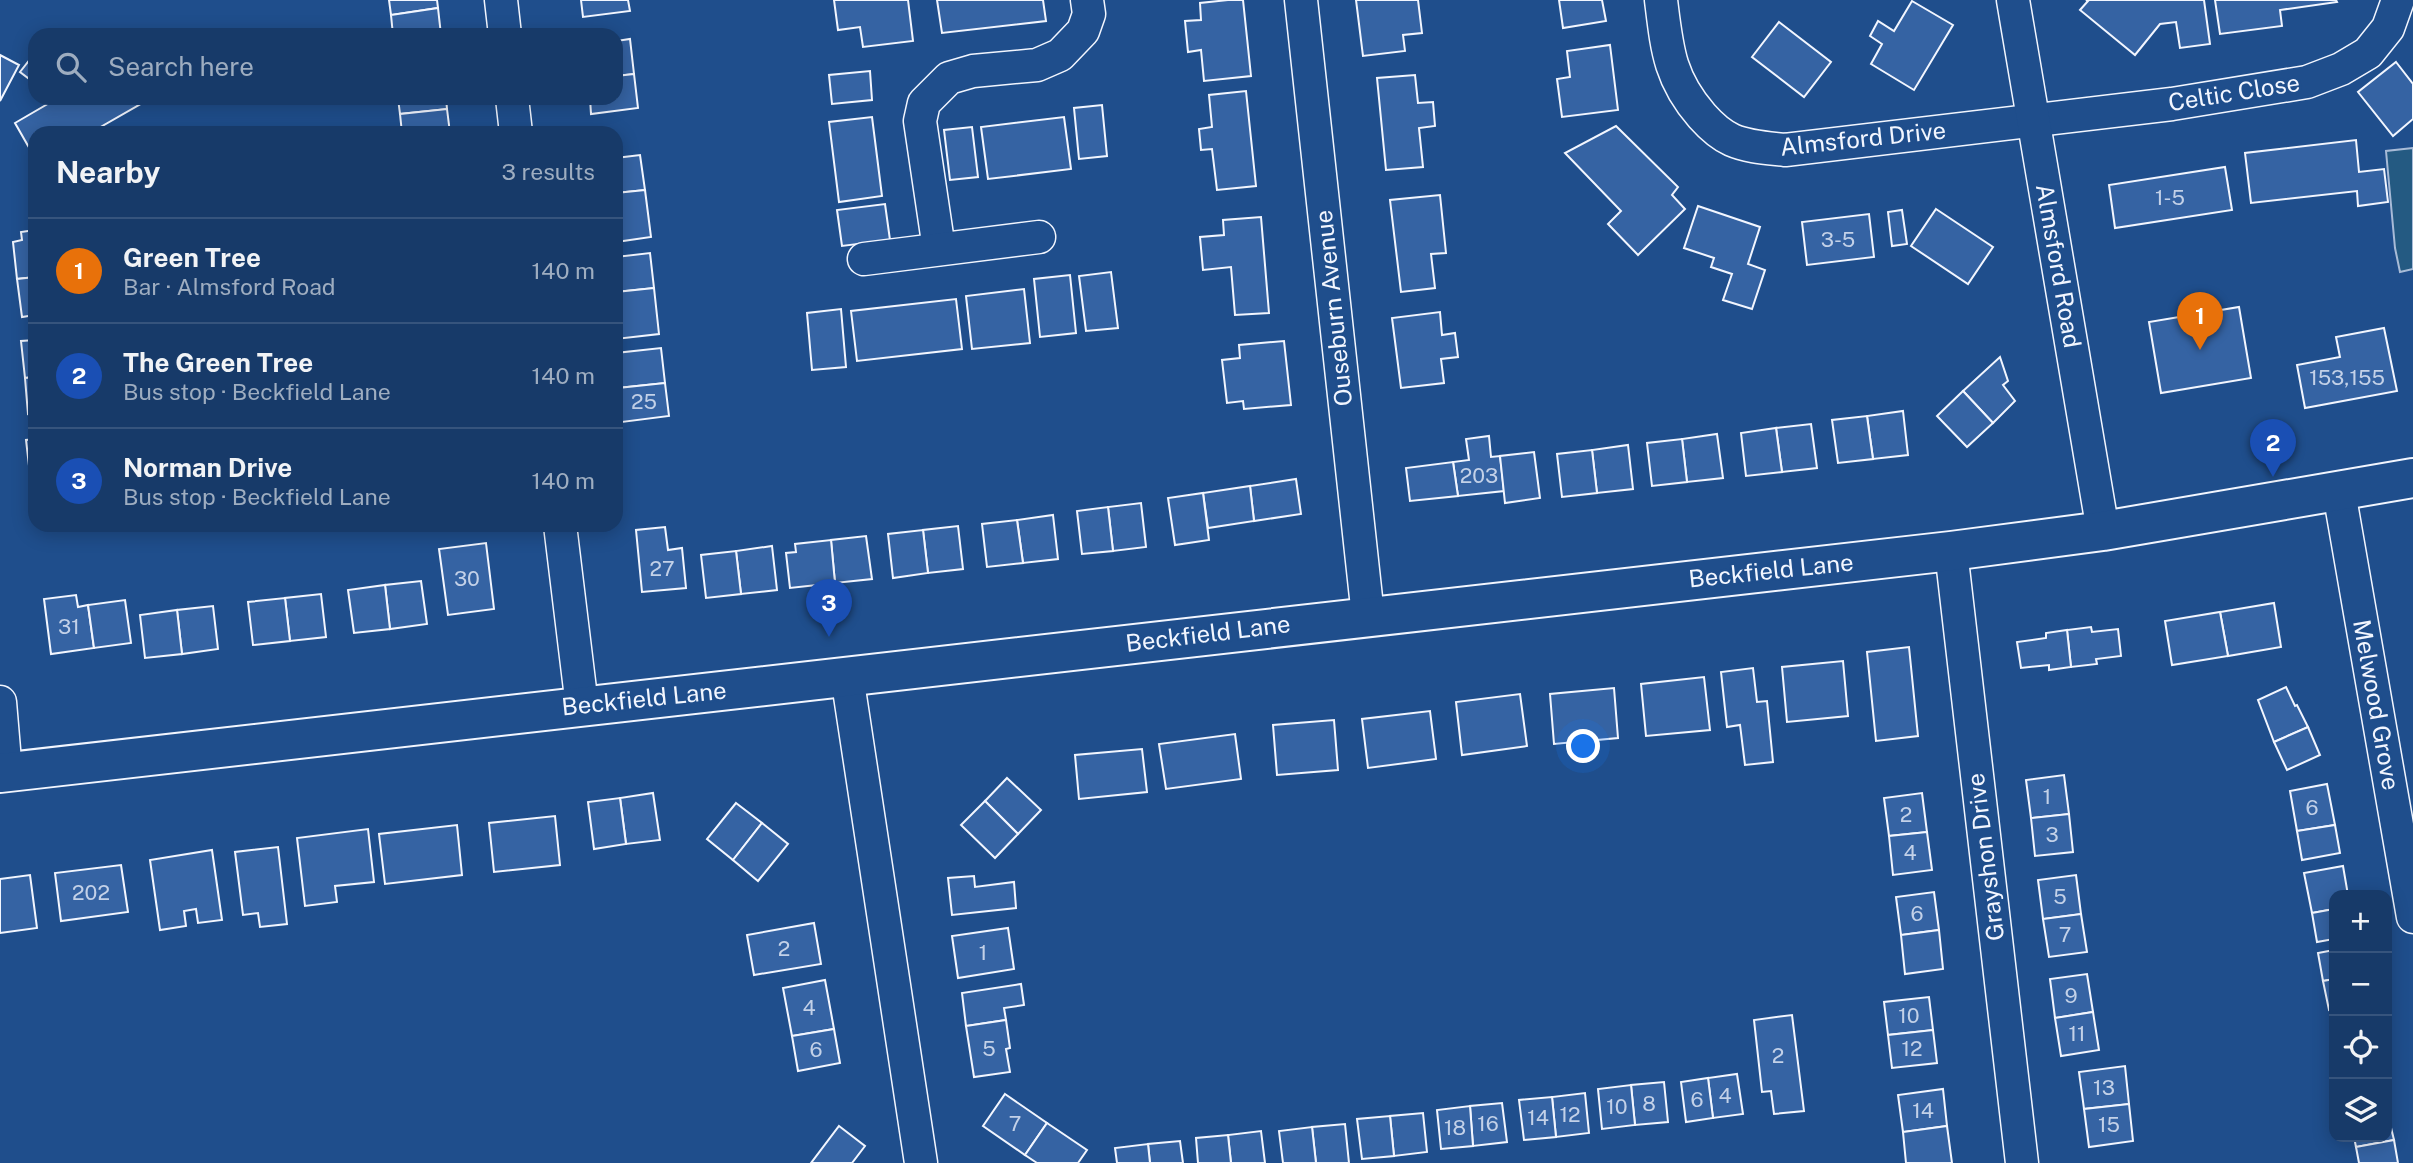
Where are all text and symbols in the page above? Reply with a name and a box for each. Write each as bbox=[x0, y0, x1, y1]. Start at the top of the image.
search box bbox=[28, 28, 623, 105]
icon: search bbox=[52, 48, 90, 86]
text: Search here bbox=[108, 51, 254, 82]
street label: Celtic Close bbox=[2166, 68, 2302, 116]
street label: Almsford Drive bbox=[1779, 115, 1947, 161]
text: Nearby bbox=[56, 154, 160, 190]
text: 3 results bbox=[501, 158, 595, 185]
street label: Almsford Road bbox=[2031, 182, 2087, 350]
house number: 1-5 bbox=[2155, 185, 2185, 210]
street label: Ouseburn Avenue bbox=[1309, 209, 1357, 408]
house number: 3-5 bbox=[1821, 227, 1855, 252]
text: Green Tree bbox=[123, 242, 261, 273]
text: 1 bbox=[74, 257, 84, 284]
text: 140 m bbox=[532, 257, 595, 284]
text: Bar · Almsford Road bbox=[123, 273, 336, 300]
pin: 1 bbox=[2177, 292, 2223, 350]
text: The Green Tree bbox=[123, 347, 313, 378]
text: 2 bbox=[72, 362, 86, 389]
text: 140 m bbox=[532, 362, 595, 389]
house number: 153,155 bbox=[2309, 365, 2385, 390]
text: Bus stop · Beckfield Lane bbox=[123, 378, 391, 405]
house number: 25 bbox=[631, 389, 657, 414]
pin: 2 bbox=[2250, 419, 2296, 477]
text: Norman Drive bbox=[123, 452, 292, 483]
house number: 203 bbox=[1460, 463, 1498, 488]
text: 3 bbox=[71, 467, 87, 494]
text: 140 m bbox=[532, 467, 595, 494]
text: Bus stop · Beckfield Lane bbox=[123, 483, 391, 510]
street label: Beckfield Lane bbox=[1687, 547, 1855, 593]
house number: 27 bbox=[649, 556, 675, 581]
house number: 30 bbox=[454, 566, 480, 591]
pin: 3 bbox=[806, 579, 852, 637]
street label: Beckfield Lane bbox=[1124, 609, 1292, 657]
house number: 31 bbox=[58, 614, 80, 639]
street label: Melwood Grove bbox=[2348, 617, 2406, 792]
street label: Beckfield Lane bbox=[560, 675, 728, 721]
your location bbox=[1566, 729, 1600, 763]
street label: Grayshon Drive bbox=[1961, 772, 2009, 943]
house number: 1 bbox=[2043, 784, 2051, 809]
house number: 6 bbox=[2305, 795, 2319, 820]
house number: 2 bbox=[1900, 802, 1912, 827]
house number: 3 bbox=[2045, 822, 2059, 847]
house number: 4 bbox=[1903, 840, 1917, 865]
house number: 202 bbox=[72, 880, 110, 905]
house number: 5 bbox=[2053, 884, 2067, 909]
map controls bbox=[2329, 890, 2392, 1142]
button: + bbox=[2329, 890, 2392, 953]
house number: 6 bbox=[1910, 901, 1924, 926]
house number: 7 bbox=[2059, 922, 2071, 947]
house number: 2 bbox=[778, 936, 790, 961]
house number: 1 bbox=[979, 940, 987, 965]
button: − bbox=[2329, 953, 2392, 1016]
house number: 9 bbox=[2064, 983, 2078, 1008]
house number: 4 bbox=[802, 995, 816, 1020]
house number: 10 bbox=[1898, 1003, 1920, 1028]
button: locate bbox=[2329, 1016, 2392, 1079]
house number: 11 bbox=[2068, 1021, 2086, 1046]
house number: 5 bbox=[982, 1036, 996, 1061]
house number: 12 bbox=[1901, 1036, 1923, 1061]
house number: 6 bbox=[809, 1037, 823, 1062]
house number: 2 bbox=[1772, 1043, 1784, 1068]
house number: 13 bbox=[2093, 1075, 2115, 1100]
button: layers bbox=[2329, 1079, 2392, 1142]
house number: 4 bbox=[1718, 1083, 1732, 1108]
house number: 6 bbox=[1690, 1087, 1704, 1112]
house number: 8 bbox=[1642, 1091, 1656, 1116]
house number: 10 bbox=[1606, 1094, 1628, 1119]
house number: 14 bbox=[1912, 1098, 1934, 1123]
house number: 12 bbox=[1559, 1102, 1581, 1127]
house number: 14 bbox=[1527, 1105, 1549, 1130]
house number: 7 bbox=[1009, 1111, 1021, 1136]
house number: 16 bbox=[1477, 1111, 1499, 1136]
house number: 15 bbox=[2098, 1112, 2120, 1137]
house number: 18 bbox=[1444, 1115, 1466, 1140]

